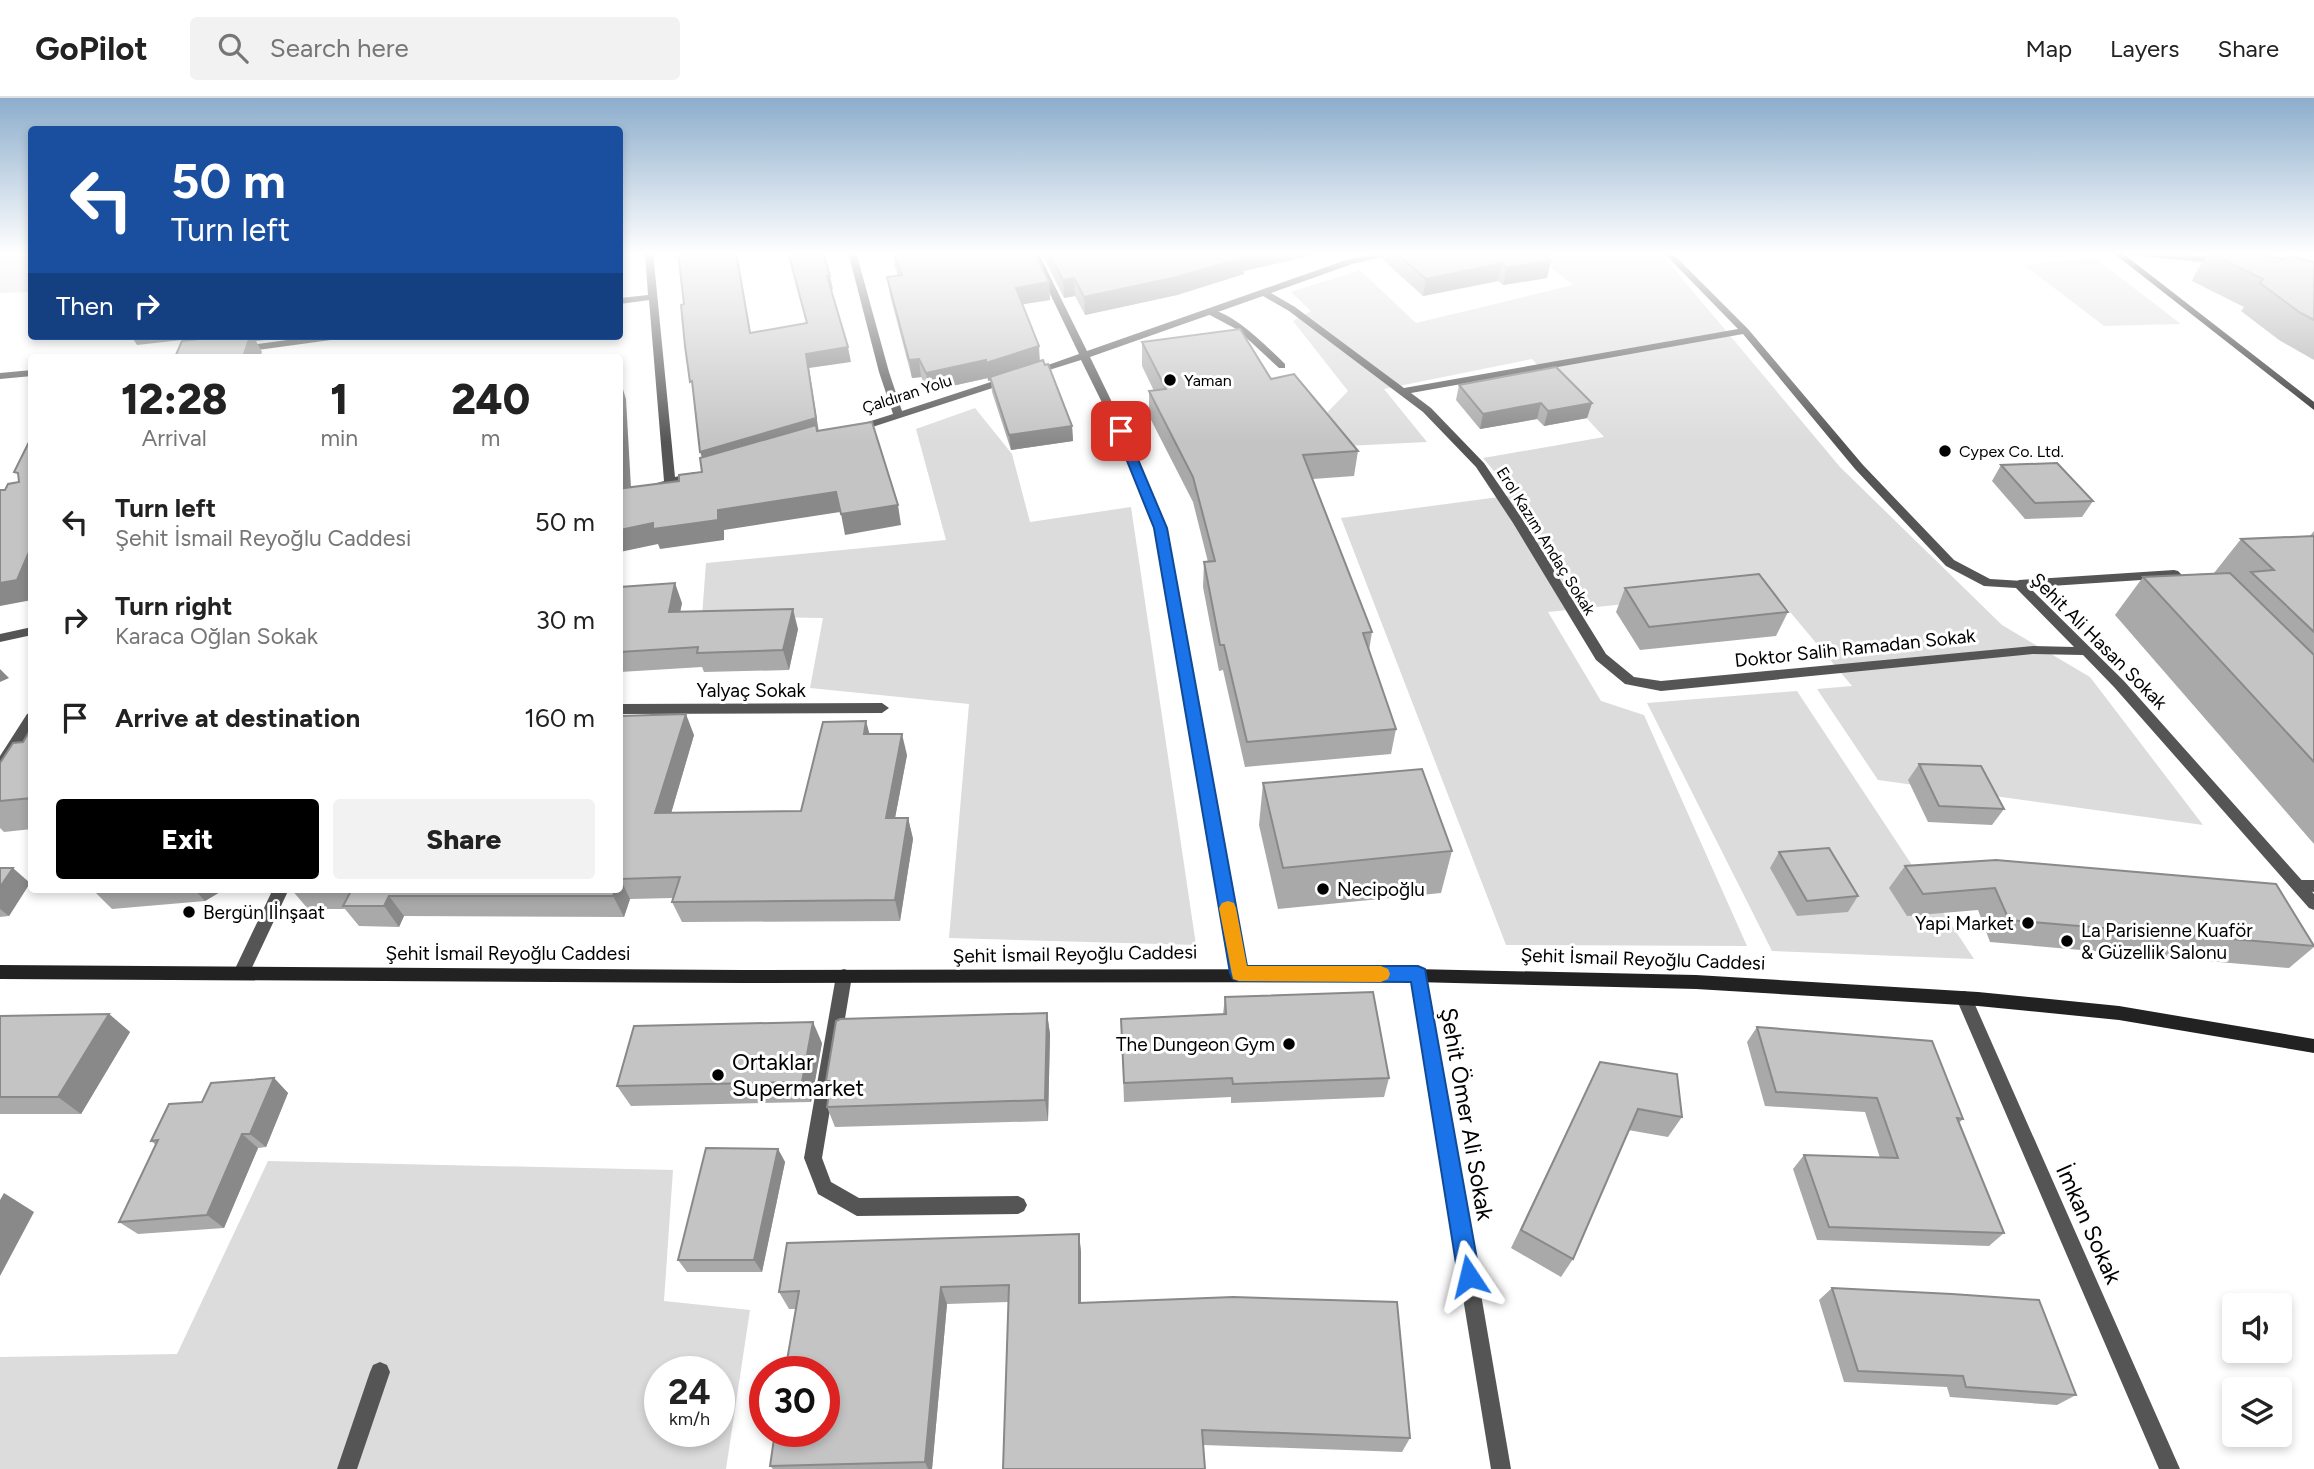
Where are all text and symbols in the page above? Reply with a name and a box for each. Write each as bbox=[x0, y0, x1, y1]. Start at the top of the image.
search box bbox=[190, 17, 680, 80]
text: GoPilot bbox=[35, 29, 148, 68]
icon: search bbox=[214, 29, 252, 67]
text: Search here bbox=[270, 32, 409, 64]
text: Map bbox=[2025, 34, 2072, 63]
text: Layers bbox=[2110, 34, 2179, 63]
text: Share bbox=[2217, 34, 2279, 63]
text: 50 m bbox=[171, 151, 286, 210]
icon: left bbox=[56, 154, 147, 245]
text: Turn left bbox=[171, 211, 290, 249]
icon: right bbox=[128, 287, 166, 325]
text: Then bbox=[56, 290, 114, 322]
street label: Çaldıran Yolu bbox=[860, 371, 954, 417]
place label: Yaman bbox=[1184, 371, 1232, 390]
marker: Yaman bbox=[1162, 372, 1178, 388]
text: 12:28 bbox=[121, 374, 228, 425]
text: 1 bbox=[330, 374, 348, 425]
text: 240 bbox=[451, 374, 530, 425]
pin bbox=[1091, 401, 1151, 461]
icon: arrive bbox=[1102, 412, 1140, 450]
text: Arrival bbox=[142, 424, 207, 452]
text: min bbox=[320, 424, 358, 452]
text: m bbox=[481, 424, 500, 452]
place label: Cypex Co. Ltd. bbox=[1959, 442, 2064, 461]
marker: Cypex Co. Ltd. bbox=[1937, 443, 1953, 459]
street label: Erol Kazım Andaç Sokak bbox=[1493, 463, 1600, 619]
text: Turn left bbox=[115, 492, 216, 524]
icon: left bbox=[56, 503, 94, 541]
text: 50 m bbox=[535, 506, 595, 538]
text: Şehit İsmail Reyoğlu Caddesi bbox=[115, 524, 411, 552]
street label: Şehit Ali Hasan Sokak bbox=[2026, 568, 2173, 715]
text: Turn right bbox=[115, 590, 232, 622]
icon: right bbox=[56, 601, 94, 639]
text: 30 m bbox=[536, 604, 595, 636]
text: Karaca Oğlan Sokak bbox=[115, 622, 318, 650]
street label: Doktor Salih Ramadan Sokak bbox=[1733, 624, 1977, 672]
street label: Yalyaç Sokak bbox=[696, 679, 806, 702]
icon: arrive bbox=[56, 699, 94, 737]
text: Arrive at destination bbox=[115, 702, 360, 734]
text: 160 m bbox=[524, 702, 595, 734]
button: Exit bbox=[56, 799, 319, 879]
button: Share bbox=[333, 799, 595, 879]
place label: Necipoğlu bbox=[1337, 878, 1425, 901]
marker: Necipoğlu bbox=[1315, 881, 1331, 897]
place label: Bergün Iİnşaat bbox=[203, 901, 325, 924]
marker: Bergün Iİnşaat bbox=[181, 904, 197, 920]
place label: Yapi Market bbox=[1915, 912, 2014, 935]
marker: Yapi Market bbox=[2020, 915, 2036, 931]
place label: La Parisienne Kuaför & Güzellik Salonu bbox=[2081, 919, 2253, 964]
marker: La Parisienne Kuaför & Güzellik Salonu bbox=[2059, 933, 2075, 949]
street label: Şehit İsmail Reyoğlu Caddesi bbox=[952, 940, 1198, 968]
street label: Şehit İsmail Reyoğlu Caddesi bbox=[386, 942, 630, 965]
street label: Şehit İsmail Reyoğlu Caddesi bbox=[1520, 943, 1766, 975]
street label: Şehit Ömer Ali Sokak bbox=[1434, 1005, 1500, 1223]
place label: The Dungeon Gym bbox=[1116, 1033, 1275, 1056]
marker: The Dungeon Gym bbox=[1281, 1036, 1297, 1052]
place label: Ortaklar Supermarket bbox=[732, 1048, 864, 1102]
marker: Ortaklar Supermarket bbox=[710, 1067, 726, 1083]
street label: İmkan Sokak bbox=[2050, 1160, 2128, 1289]
position arrow bbox=[1432, 1239, 1506, 1313]
map controls bbox=[2222, 1293, 2292, 1447]
button: sound bbox=[2222, 1293, 2292, 1363]
speed limit sign: 30 bbox=[749, 1356, 840, 1447]
text: 24 bbox=[668, 1371, 711, 1413]
button: layers bbox=[2222, 1377, 2292, 1447]
text: km/h bbox=[669, 1408, 710, 1430]

